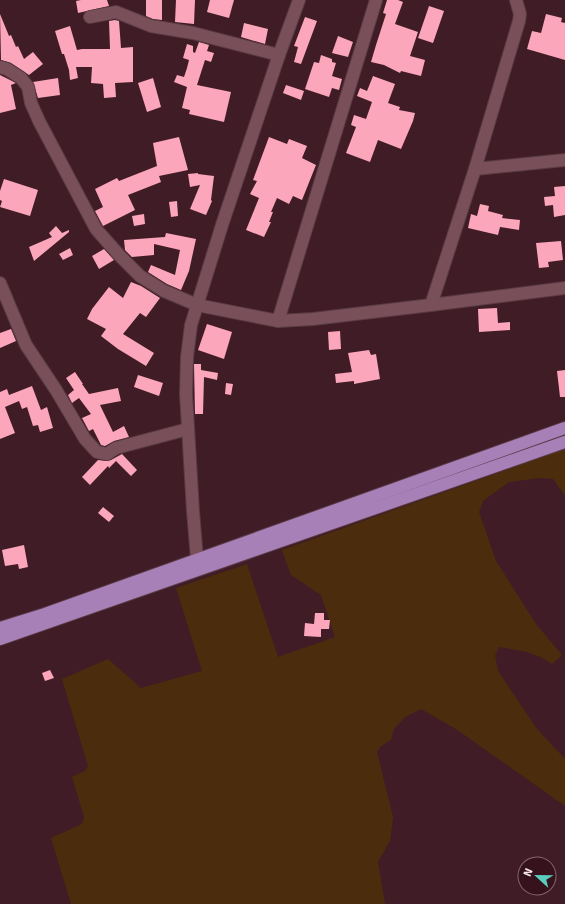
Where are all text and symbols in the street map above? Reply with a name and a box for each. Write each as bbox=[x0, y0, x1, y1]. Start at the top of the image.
north arrow bbox=[517, 856, 557, 896]
text: N bbox=[521, 866, 536, 878]

